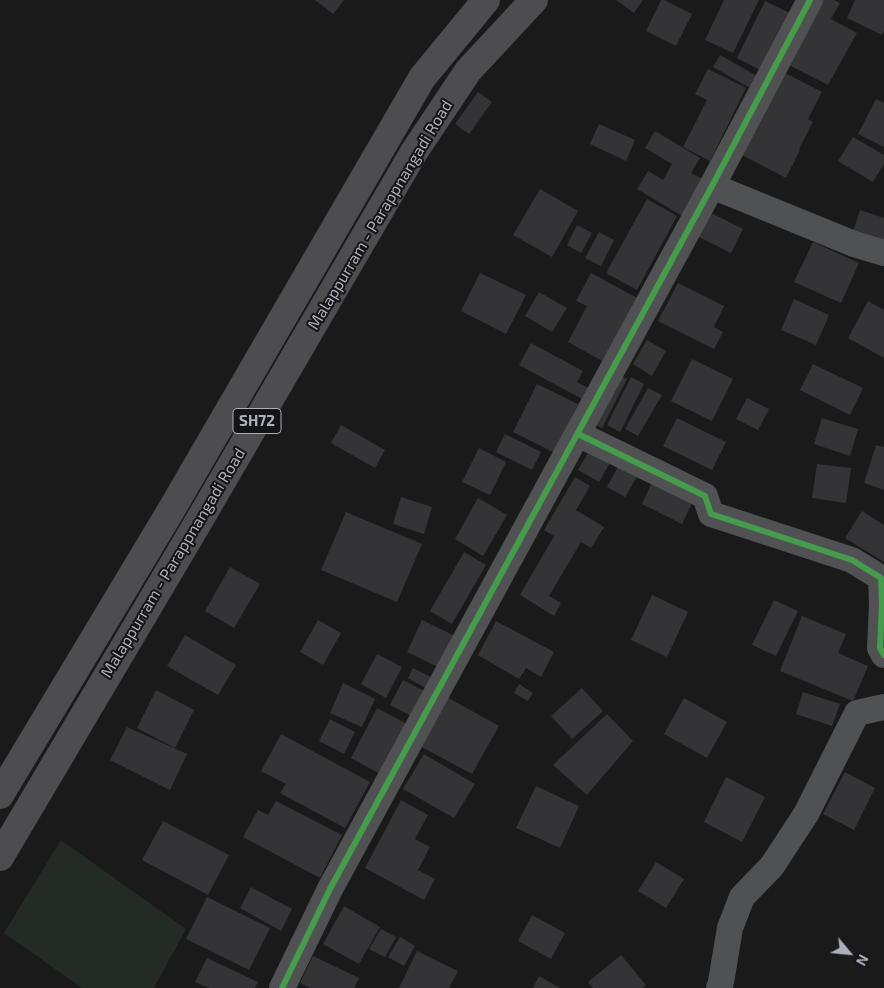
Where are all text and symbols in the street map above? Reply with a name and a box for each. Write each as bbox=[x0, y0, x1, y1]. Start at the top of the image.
street label: Malappurram - Parappnangadi Road bbox=[304, 97, 456, 333]
road number: SH72 bbox=[233, 408, 281, 434]
street label: Malappurram - Parappnangadi Road bbox=[97, 445, 249, 681]
north arrow bbox=[824, 928, 874, 978]
text: N bbox=[853, 952, 873, 969]

